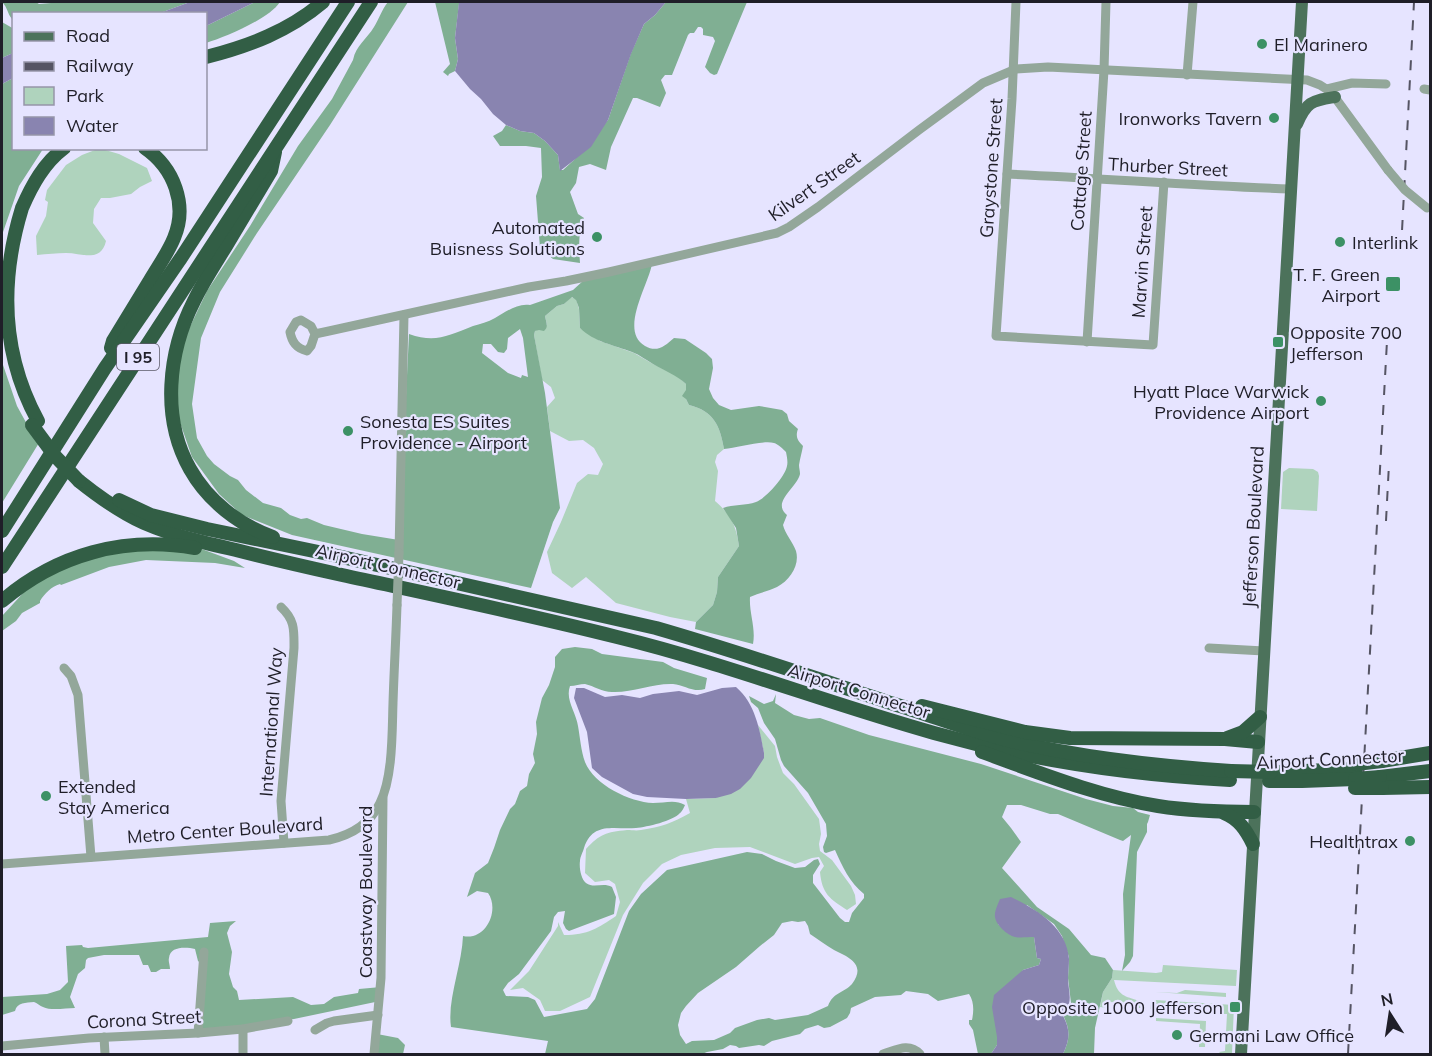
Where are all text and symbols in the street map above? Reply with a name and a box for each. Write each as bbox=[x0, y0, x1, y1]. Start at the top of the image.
legend bbox=[12, 12, 207, 150]
text: Road bbox=[66, 24, 110, 47]
place label: El Marinero bbox=[1274, 33, 1368, 56]
marker: El Marinero bbox=[1255, 37, 1269, 51]
text: Railway bbox=[66, 54, 134, 77]
text: Park bbox=[66, 84, 105, 107]
street label: Graystone Street bbox=[975, 97, 1007, 239]
place label: Ironworks Tavern bbox=[1119, 107, 1262, 130]
street label: Cottage Street bbox=[1065, 110, 1097, 232]
marker: Ironworks Tavern bbox=[1267, 111, 1281, 125]
text: Water bbox=[66, 114, 119, 137]
street label: Kilvert Street bbox=[764, 146, 864, 226]
street label: Thurber Street bbox=[1108, 152, 1228, 182]
street label: Marvin Street bbox=[1127, 205, 1157, 319]
place label: Automated Buisness Solutions bbox=[430, 216, 585, 260]
marker: Automated Buisness Solutions bbox=[590, 230, 604, 244]
place label: Interlink bbox=[1352, 231, 1419, 254]
marker: Interlink bbox=[1333, 235, 1347, 249]
place label: T. F. Green Airport bbox=[1293, 263, 1380, 307]
marker: T. F. Green Airport bbox=[1384, 275, 1402, 293]
place label: Opposite 700 Jefferson bbox=[1290, 321, 1402, 365]
marker: Opposite 700 Jefferson bbox=[1271, 335, 1285, 349]
road number: I 95 bbox=[117, 344, 159, 370]
place label: Hyatt Place Warwick Providence Airport bbox=[1133, 380, 1310, 424]
marker: Hyatt Place Warwick Providence Airport bbox=[1314, 394, 1328, 408]
place label: Sonesta ES Suites Providence - Airport bbox=[360, 410, 527, 454]
marker: Sonesta ES Suites Providence - Airport bbox=[341, 424, 355, 438]
street label: Jefferson Boulevard bbox=[1237, 445, 1269, 609]
street label: Airport Connector bbox=[313, 538, 463, 594]
street label: International Way bbox=[254, 646, 288, 797]
street label: Airport Connector bbox=[785, 658, 934, 724]
street label: Airport Connector bbox=[1256, 744, 1405, 774]
place label: Extended Stay America bbox=[58, 775, 170, 819]
marker: Extended Stay America bbox=[39, 789, 53, 803]
street label: Coastway Boulevard bbox=[354, 806, 377, 978]
street label: Metro Center Boulevard bbox=[126, 812, 324, 848]
place label: Healthtrax bbox=[1309, 830, 1398, 853]
marker: Healthtrax bbox=[1403, 834, 1417, 848]
north arrow bbox=[1360, 984, 1420, 1044]
text: N bbox=[1379, 988, 1395, 1010]
place label: Opposite 1000 Jefferson bbox=[1022, 996, 1223, 1019]
marker: Opposite 1000 Jefferson bbox=[1228, 1000, 1242, 1014]
street label: Corona Street bbox=[86, 1005, 202, 1033]
place label: Germani Law Office bbox=[1189, 1024, 1354, 1047]
marker: Germani Law Office bbox=[1170, 1028, 1184, 1042]

